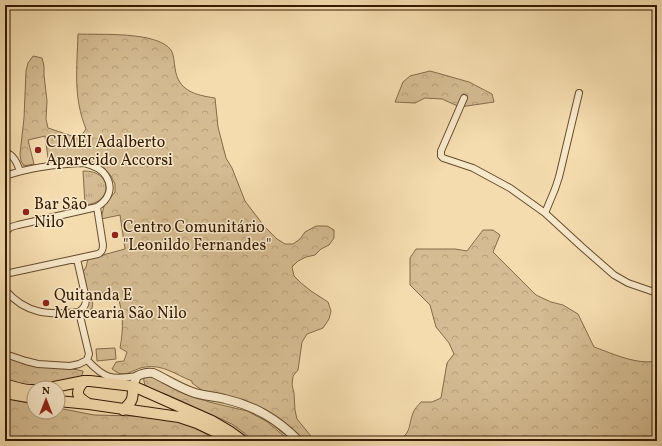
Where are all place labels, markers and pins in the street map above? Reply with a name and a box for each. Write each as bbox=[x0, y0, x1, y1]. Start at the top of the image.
place label: CIMEI Adalberto Aparecido Accorsi bbox=[46, 132, 173, 172]
marker: CIMEI Adalberto Aparecido Accorsi bbox=[33, 145, 43, 155]
place label: Bar São Nilo bbox=[34, 194, 87, 234]
marker: Bar São Nilo bbox=[21, 207, 31, 217]
place label: Centro Comunitário "Leonildo Fernandes" bbox=[123, 217, 271, 257]
marker: Centro Comunitário "Leonildo Fernandes" bbox=[110, 230, 120, 240]
place label: Quitanda E Mercearia São Nilo bbox=[54, 285, 187, 325]
marker: Quitanda E Mercearia São Nilo bbox=[41, 298, 51, 308]

